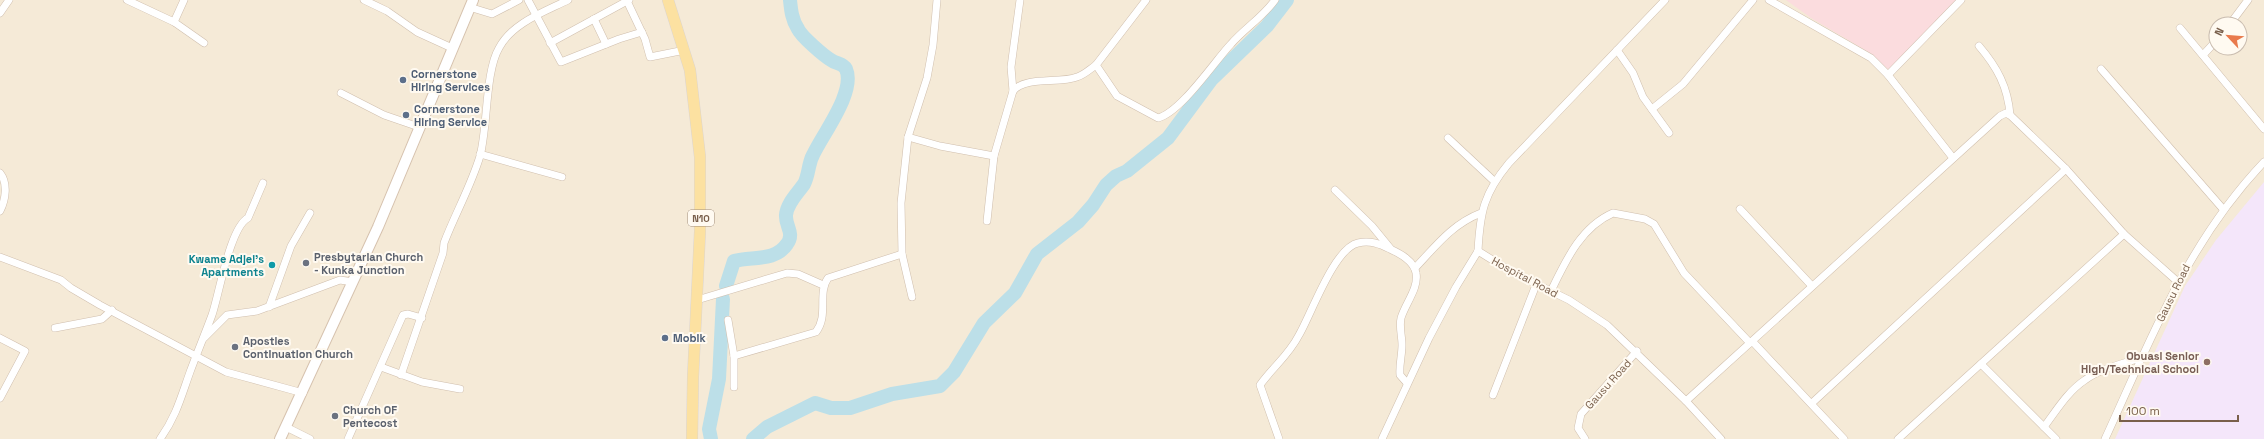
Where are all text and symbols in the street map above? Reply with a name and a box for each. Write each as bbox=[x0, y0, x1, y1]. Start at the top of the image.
north arrow bbox=[2208, 16, 2248, 56]
text: N bbox=[2211, 25, 2227, 38]
place label: Cornerstone Hiring Services bbox=[411, 67, 490, 94]
marker: Cornerstone Hiring Services bbox=[398, 75, 408, 85]
place label: Cornerstone Hiring Service bbox=[414, 102, 487, 129]
marker: Cornerstone Hiring Service bbox=[401, 110, 411, 120]
road number: N10 bbox=[688, 210, 714, 226]
place label: Presbytarian Church - Kunka Junction bbox=[314, 250, 423, 277]
place label: Kwame Adjei's Apartments bbox=[189, 252, 264, 279]
street label: Hospital Road bbox=[1489, 254, 1561, 300]
marker: Presbytarian Church - Kunka Junction bbox=[301, 258, 311, 268]
marker: Kwame Adjei's Apartments bbox=[267, 260, 277, 270]
street label: Gausu Road bbox=[2153, 262, 2193, 324]
place label: Mobik bbox=[673, 331, 706, 345]
marker: Mobik bbox=[660, 333, 670, 343]
place label: Apostles Continuation Church bbox=[243, 334, 353, 361]
marker: Apostles Continuation Church bbox=[230, 342, 240, 352]
place label: Obuasi Senior High/Technical School bbox=[2081, 349, 2200, 376]
street label: Gausu Road bbox=[1582, 356, 1634, 412]
marker: Obuasi Senior High/Technical School bbox=[2202, 357, 2212, 367]
scale bar bbox=[2120, 397, 2238, 423]
place label: Church OF Pentecost bbox=[343, 403, 398, 430]
text: 100 m bbox=[2126, 403, 2160, 419]
marker: Church OF Pentecost bbox=[330, 411, 340, 421]

